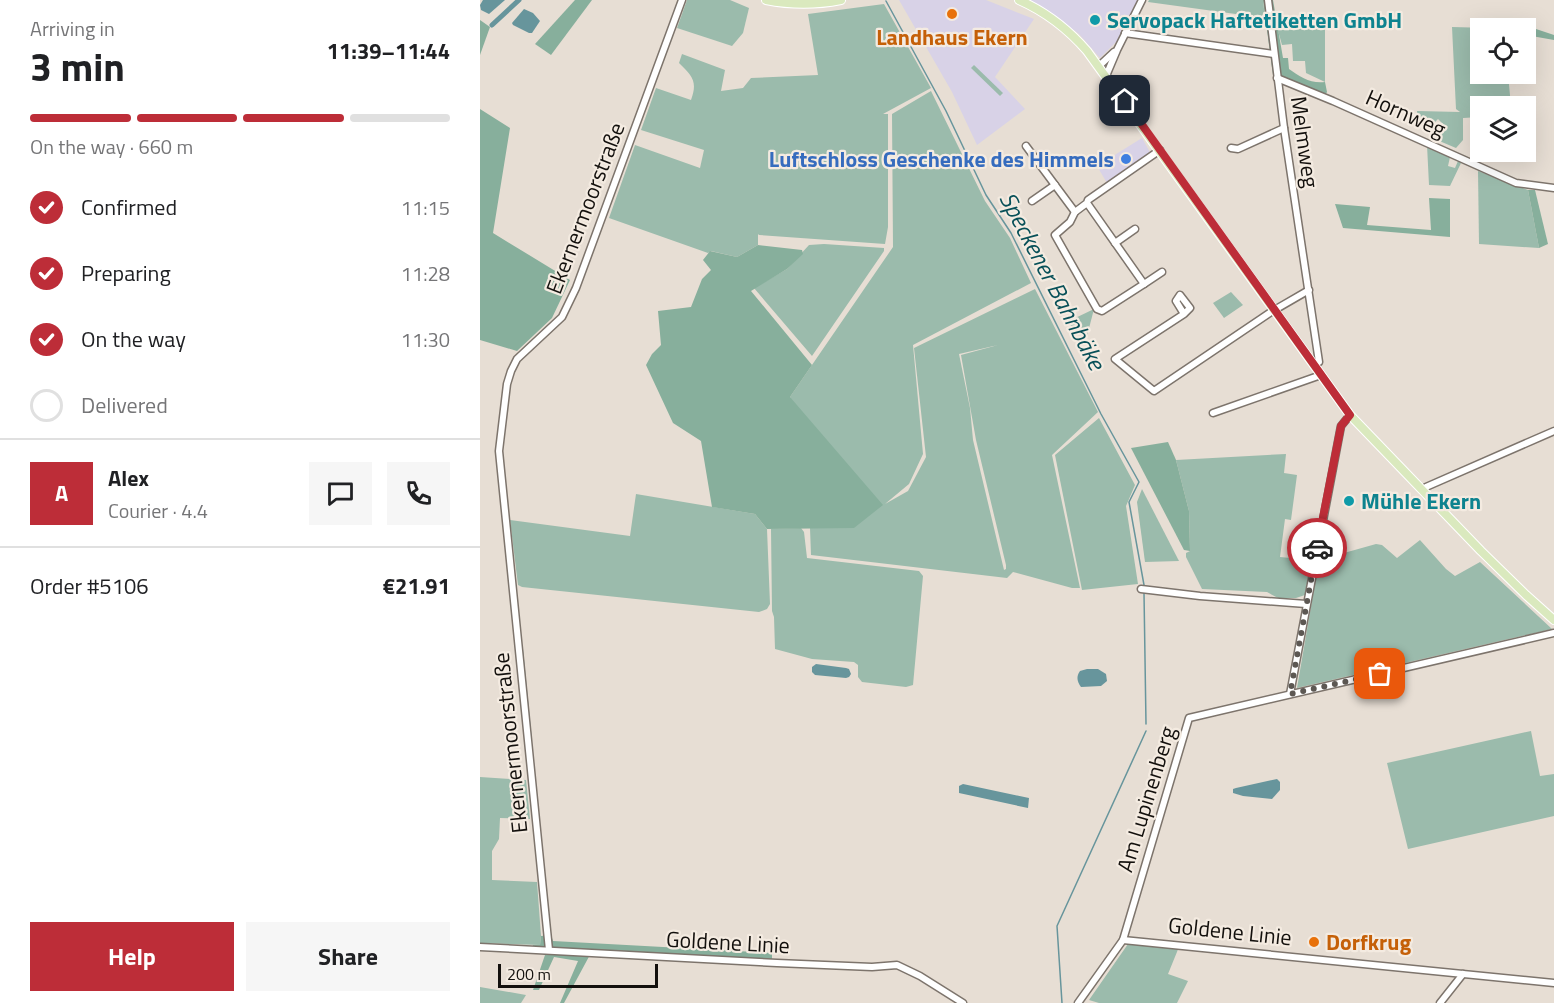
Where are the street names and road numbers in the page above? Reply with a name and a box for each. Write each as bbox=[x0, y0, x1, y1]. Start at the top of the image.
street label: Hornweg bbox=[1360, 80, 1452, 146]
street label: Melmweg bbox=[1282, 94, 1328, 190]
street label: Ekernermoorstraße bbox=[537, 117, 633, 299]
street label: Ekernermoorstraße bbox=[484, 651, 536, 835]
street label: Am Lupinenberg bbox=[1108, 722, 1184, 876]
street label: Goldene Linie bbox=[1167, 908, 1293, 954]
street label: Goldene Linie bbox=[665, 922, 791, 962]

